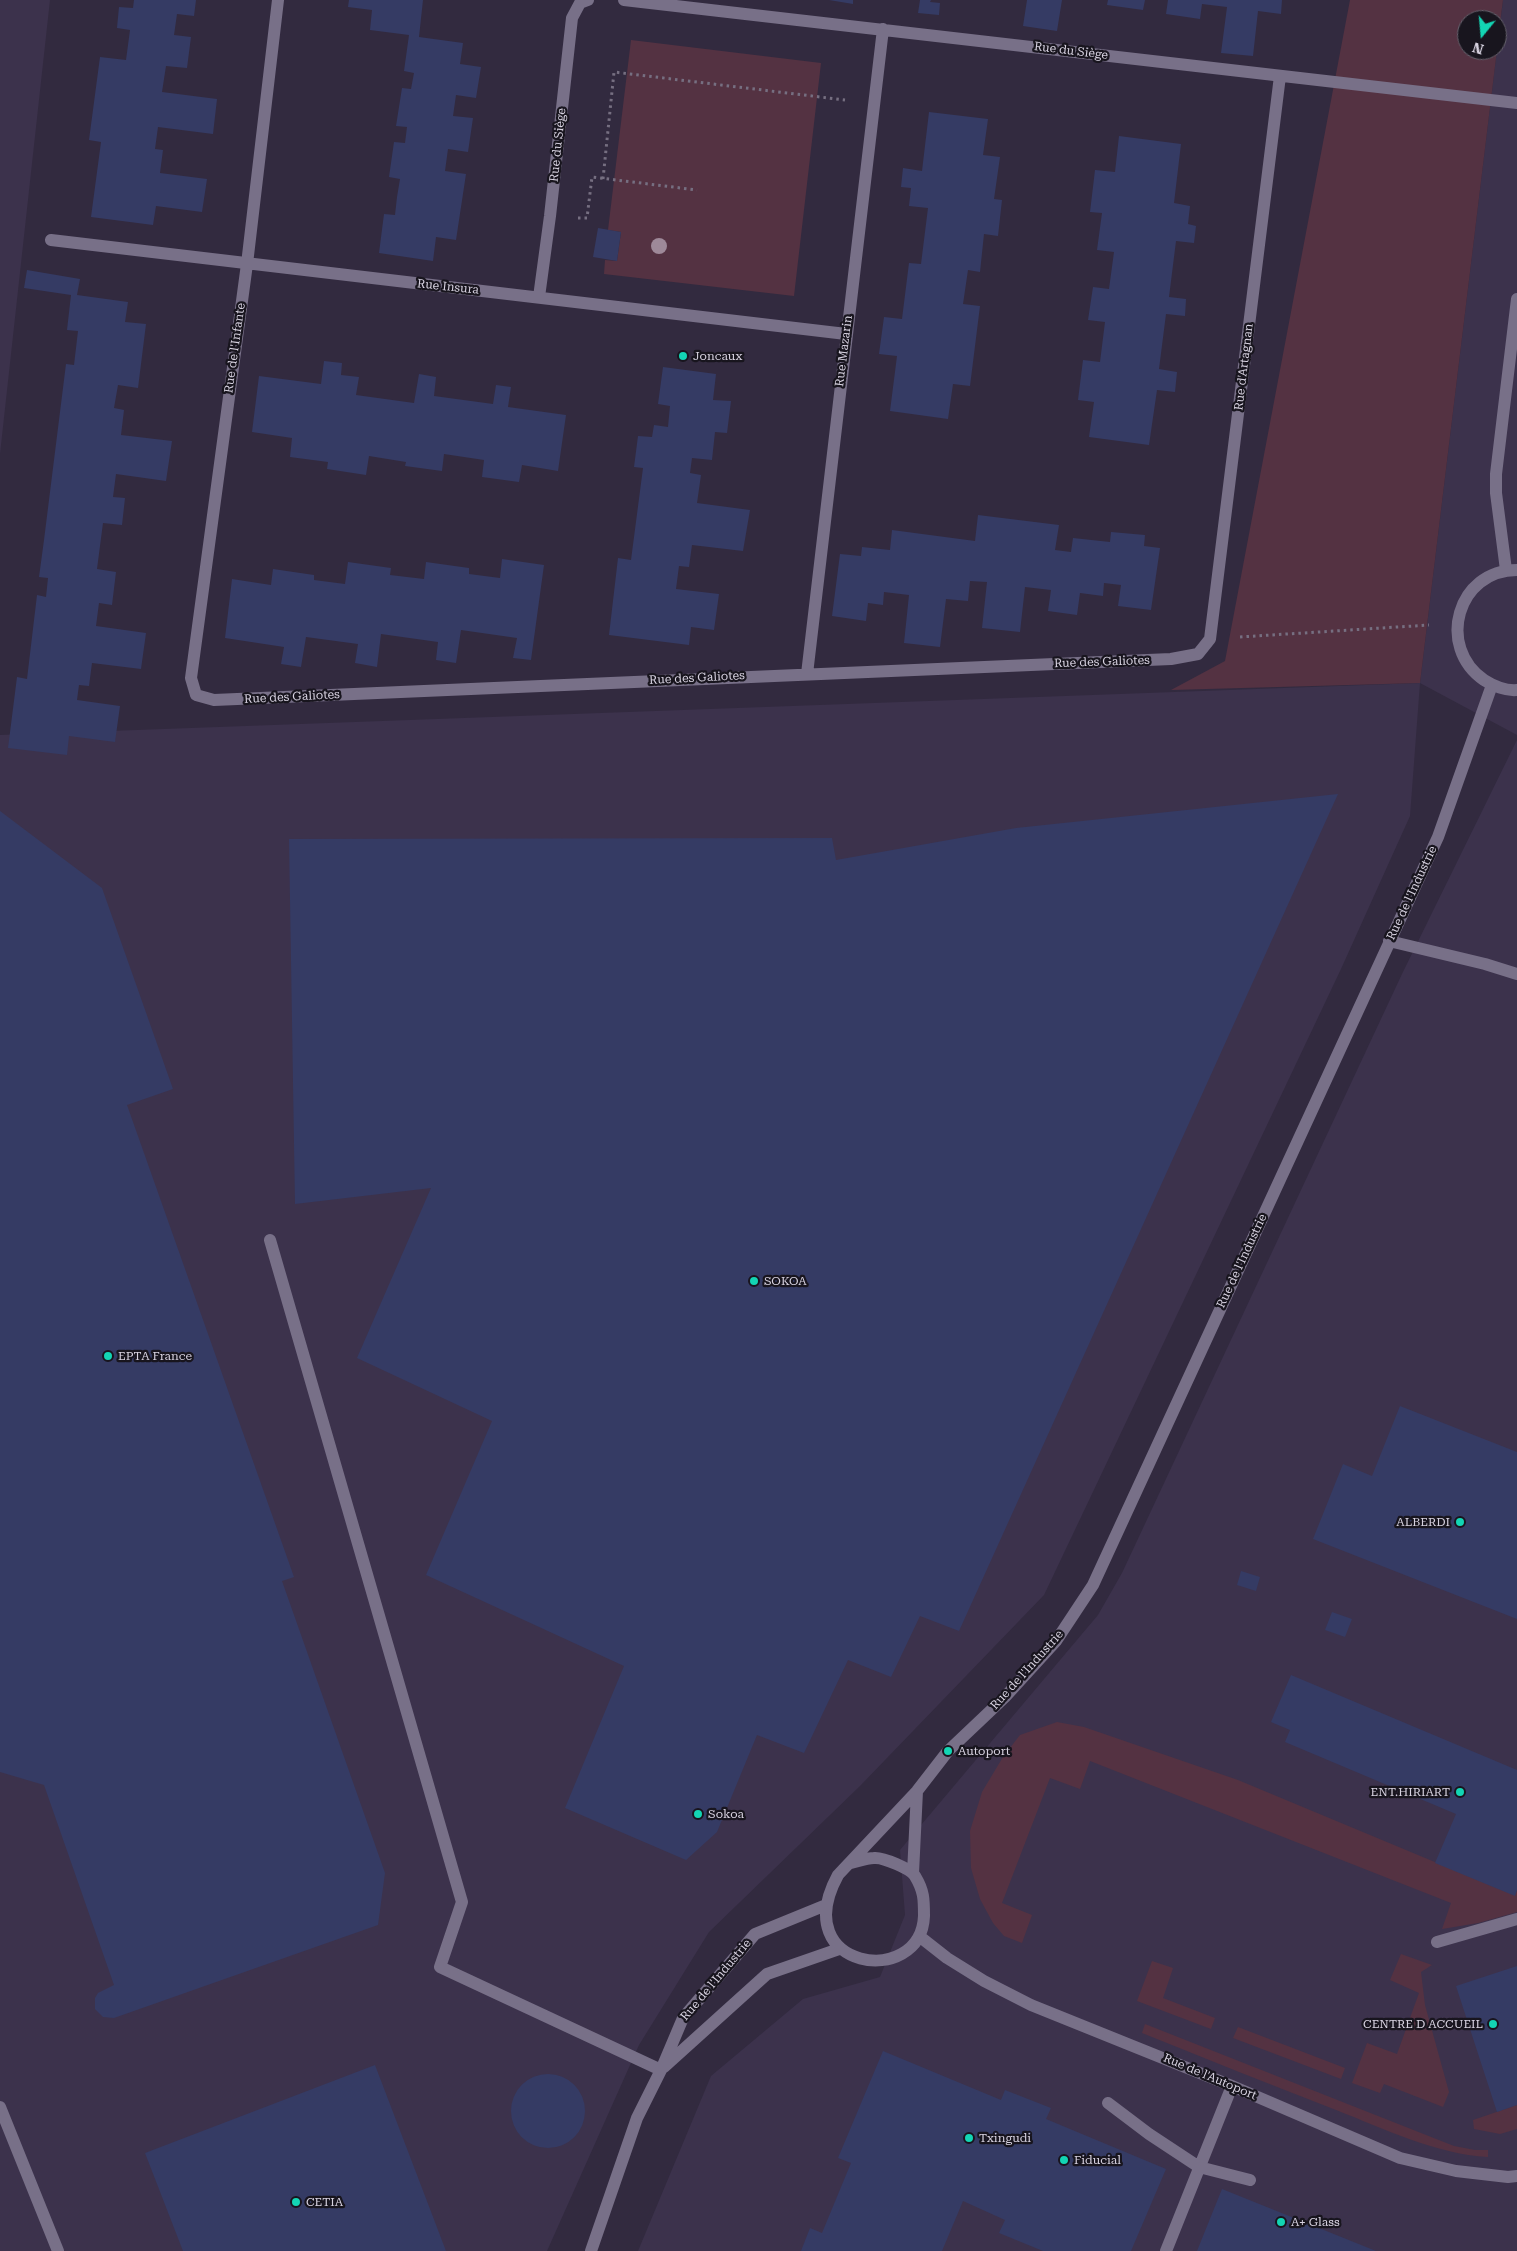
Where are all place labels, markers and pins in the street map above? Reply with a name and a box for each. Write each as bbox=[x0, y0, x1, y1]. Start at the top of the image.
place label: Joncaux bbox=[693, 349, 742, 363]
marker: Joncaux bbox=[677, 350, 689, 362]
place label: SOKOA bbox=[764, 1274, 807, 1288]
marker: SOKOA bbox=[748, 1275, 760, 1287]
place label: EPTA France bbox=[118, 1349, 192, 1363]
marker: EPTA France bbox=[102, 1350, 114, 1362]
place label: ALBERDI bbox=[1396, 1515, 1450, 1529]
marker: ALBERDI bbox=[1454, 1516, 1466, 1528]
place label: Autoport bbox=[958, 1744, 1010, 1758]
marker: Autoport bbox=[942, 1745, 954, 1757]
place label: ENT.HIRIART bbox=[1371, 1785, 1450, 1799]
marker: ENT.HIRIART bbox=[1454, 1786, 1466, 1798]
place label: Sokoa bbox=[708, 1807, 744, 1821]
marker: Sokoa bbox=[692, 1808, 704, 1820]
place label: CENTRE D ACCUEIL bbox=[1363, 2017, 1483, 2031]
marker: CENTRE D ACCUEIL bbox=[1487, 2018, 1499, 2030]
place label: Txingudi bbox=[979, 2131, 1031, 2145]
marker: Txingudi bbox=[963, 2132, 975, 2144]
place label: Fiducial bbox=[1074, 2153, 1121, 2167]
marker: Fiducial bbox=[1058, 2154, 1070, 2166]
place label: CETIA bbox=[306, 2195, 343, 2209]
marker: CETIA bbox=[290, 2196, 302, 2208]
place label: A+ Glass bbox=[1291, 2215, 1340, 2229]
marker: A+ Glass bbox=[1275, 2216, 1287, 2228]

